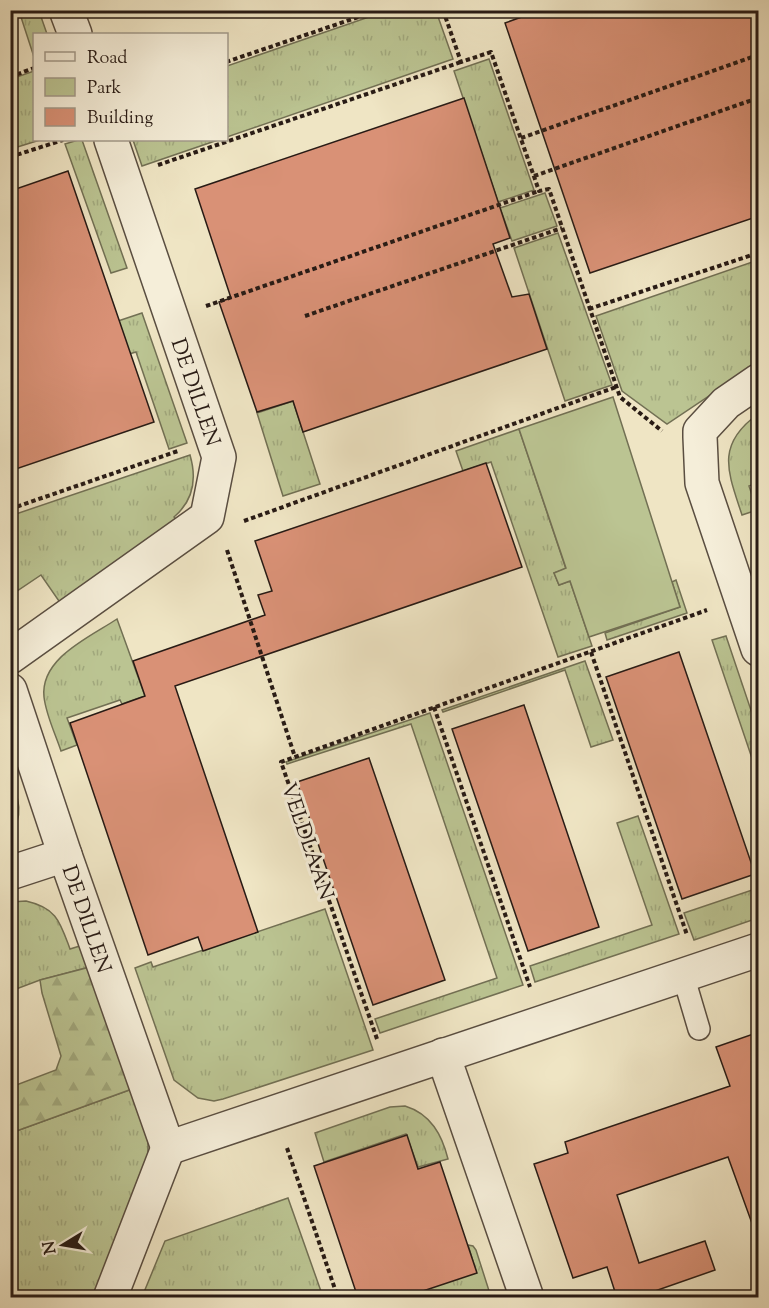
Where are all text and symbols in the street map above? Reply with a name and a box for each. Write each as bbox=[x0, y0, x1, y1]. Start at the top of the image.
legend bbox=[33, 33, 228, 141]
text: Road bbox=[87, 46, 127, 72]
text: Park bbox=[87, 76, 122, 102]
text: Building bbox=[87, 106, 153, 132]
street label: DE DILLEN bbox=[162, 335, 227, 451]
street label: VELDLAAN bbox=[272, 779, 340, 905]
street label: DE DILLEN bbox=[53, 862, 118, 978]
north arrow bbox=[33, 1215, 93, 1275]
text: N bbox=[38, 1239, 63, 1256]

